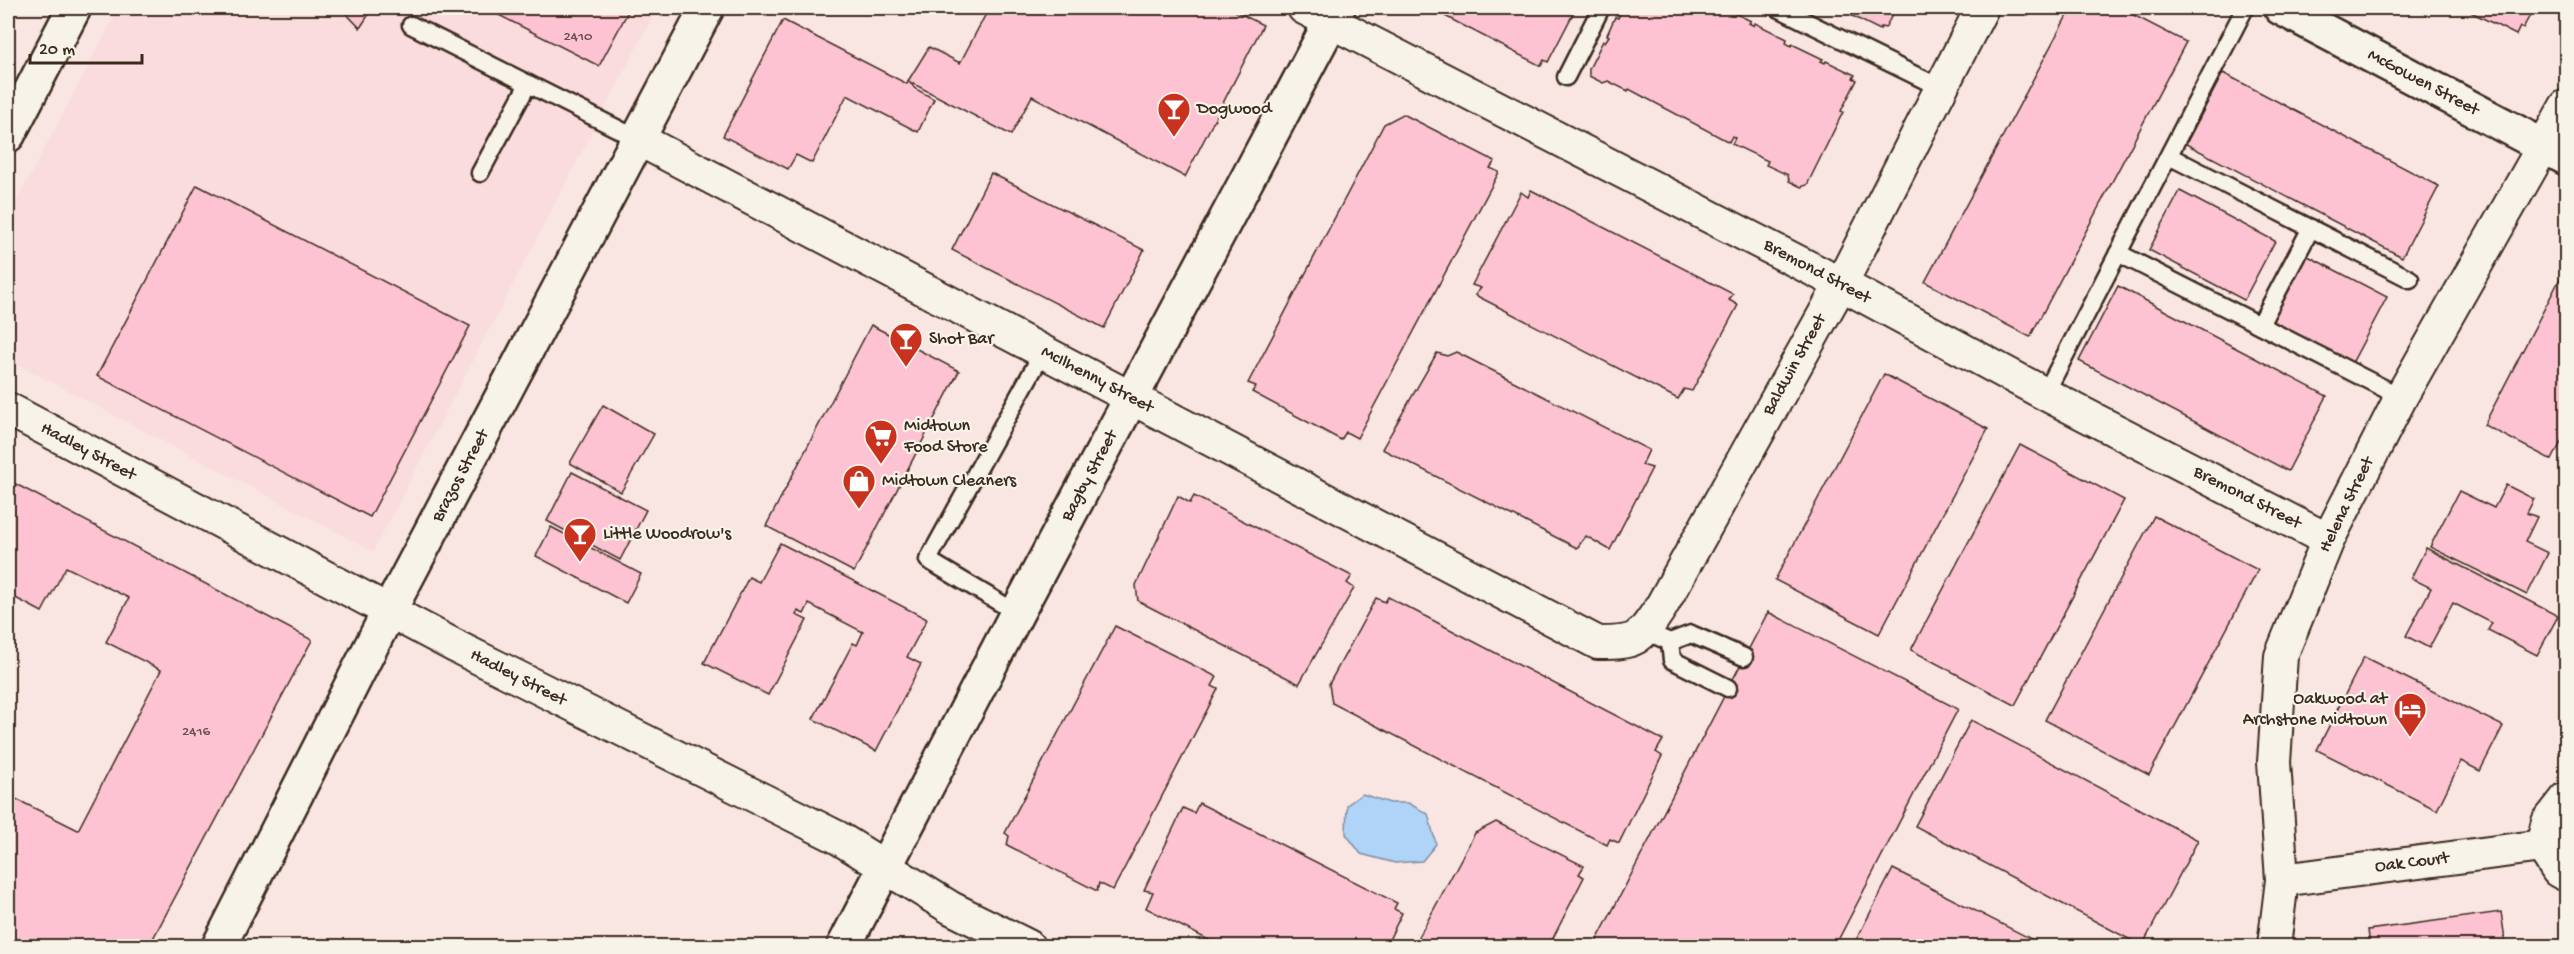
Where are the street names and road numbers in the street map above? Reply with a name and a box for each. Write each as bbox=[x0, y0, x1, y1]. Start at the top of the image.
street label: McGowen Street bbox=[2364, 45, 2484, 122]
street label: Bremond Street bbox=[1759, 234, 1876, 310]
street label: Baldwin Street bbox=[1758, 309, 1832, 420]
street label: McIlhenny Street bbox=[1037, 342, 1158, 419]
street label: Hadley Street bbox=[37, 418, 141, 487]
street label: Brazos Street bbox=[427, 425, 495, 527]
street label: Bagby Street bbox=[1057, 425, 1124, 526]
street label: Helena Street bbox=[2315, 452, 2380, 556]
street label: Bremond Street bbox=[2189, 461, 2306, 535]
street label: Hadley Street bbox=[466, 645, 571, 712]
street label: Oak Court bbox=[2374, 848, 2452, 878]

